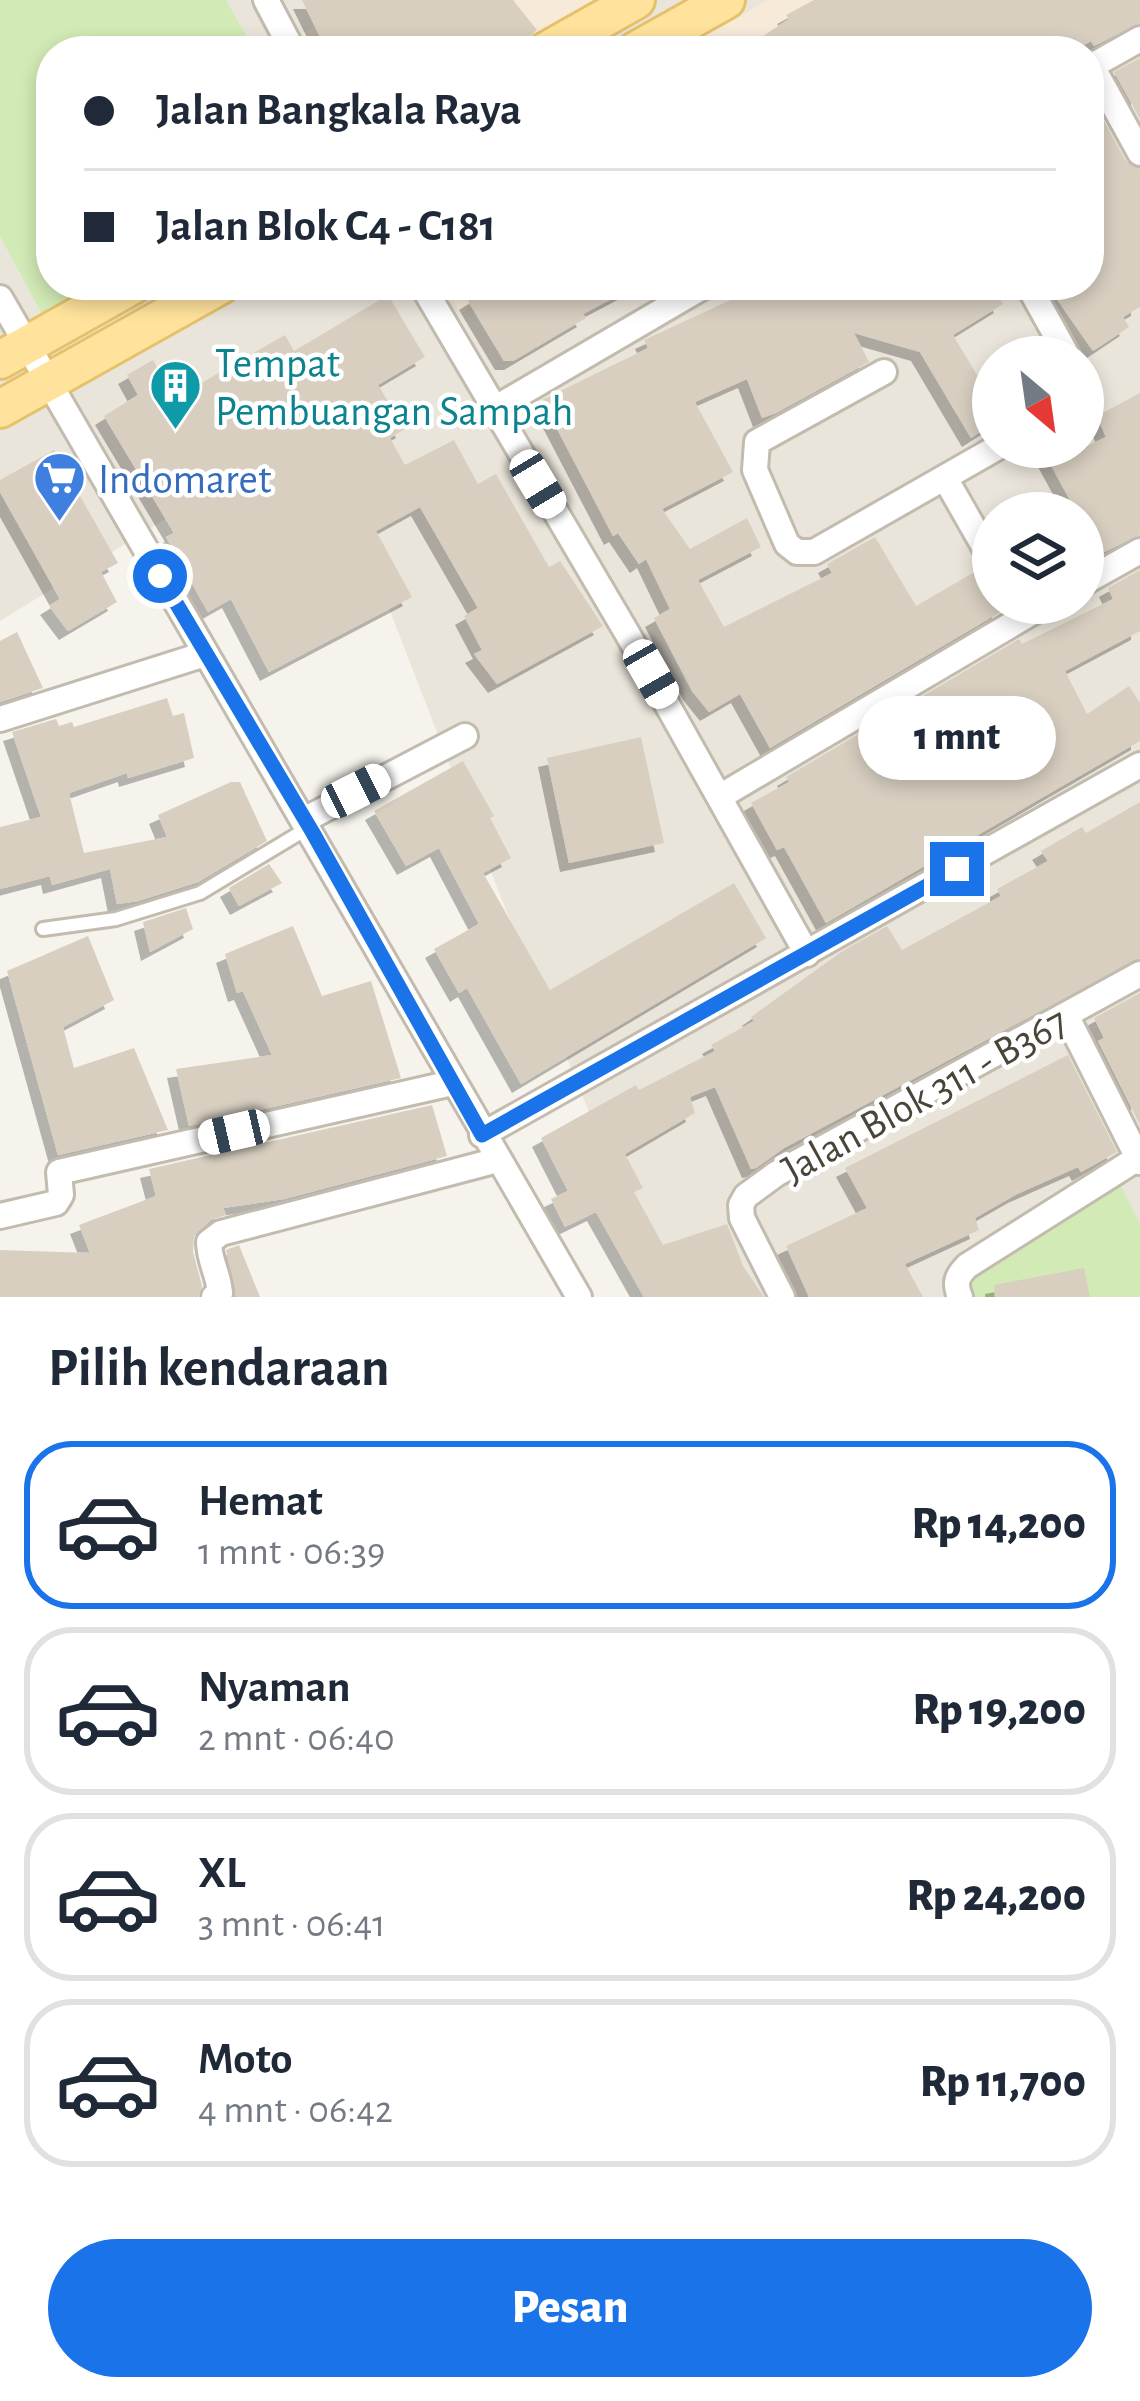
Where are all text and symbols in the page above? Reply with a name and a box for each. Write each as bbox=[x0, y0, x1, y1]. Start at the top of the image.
text: Jalan Bangkala Raya bbox=[156, 88, 522, 133]
text: Jalan Blok C4 - C181 bbox=[156, 204, 496, 249]
north arrow bbox=[972, 336, 1104, 468]
map controls bbox=[972, 336, 1104, 624]
place label: Tempat Pembuangan Sampah bbox=[215, 343, 573, 433]
building icon: Tempat Pembuangan Sampah bbox=[148, 358, 204, 432]
car bbox=[504, 444, 572, 524]
supermarket icon: Indomaret bbox=[31, 450, 87, 524]
place label: Indomaret bbox=[98, 459, 271, 501]
button: layers bbox=[972, 492, 1104, 624]
route start bbox=[133, 549, 187, 603]
car bbox=[617, 634, 685, 714]
callout: 1 mnt bbox=[858, 695, 1056, 779]
text: 1 mnt bbox=[914, 718, 1000, 757]
car bbox=[316, 759, 396, 823]
route end bbox=[930, 842, 984, 896]
street label: Jalan Blok 311 - B367 bbox=[775, 1000, 1075, 1192]
car bbox=[195, 1106, 273, 1158]
text: Pilih kendaraan bbox=[48, 1342, 390, 1396]
icon: car bbox=[54, 1471, 162, 1579]
text: Hemat bbox=[198, 1479, 323, 1524]
text: Rp 14,200 bbox=[911, 1502, 1086, 1547]
text: 1 mnt · 06:39 bbox=[198, 1533, 385, 1572]
icon: car bbox=[54, 1657, 162, 1765]
text: Nyaman bbox=[198, 1665, 351, 1710]
text: Rp 19,200 bbox=[913, 1688, 1086, 1733]
text: 2 mnt · 06:40 bbox=[198, 1719, 395, 1758]
icon: car bbox=[54, 1843, 162, 1951]
text: XL bbox=[198, 1851, 246, 1896]
text: Rp 24,200 bbox=[906, 1874, 1086, 1919]
text: 3 mnt · 06:41 bbox=[198, 1905, 386, 1944]
icon: car bbox=[54, 2029, 162, 2137]
text: Moto bbox=[198, 2037, 293, 2082]
text: Rp 11,700 bbox=[920, 2060, 1086, 2105]
text: 4 mnt · 06:42 bbox=[198, 2091, 393, 2130]
button: Pesan bbox=[48, 2239, 1092, 2377]

